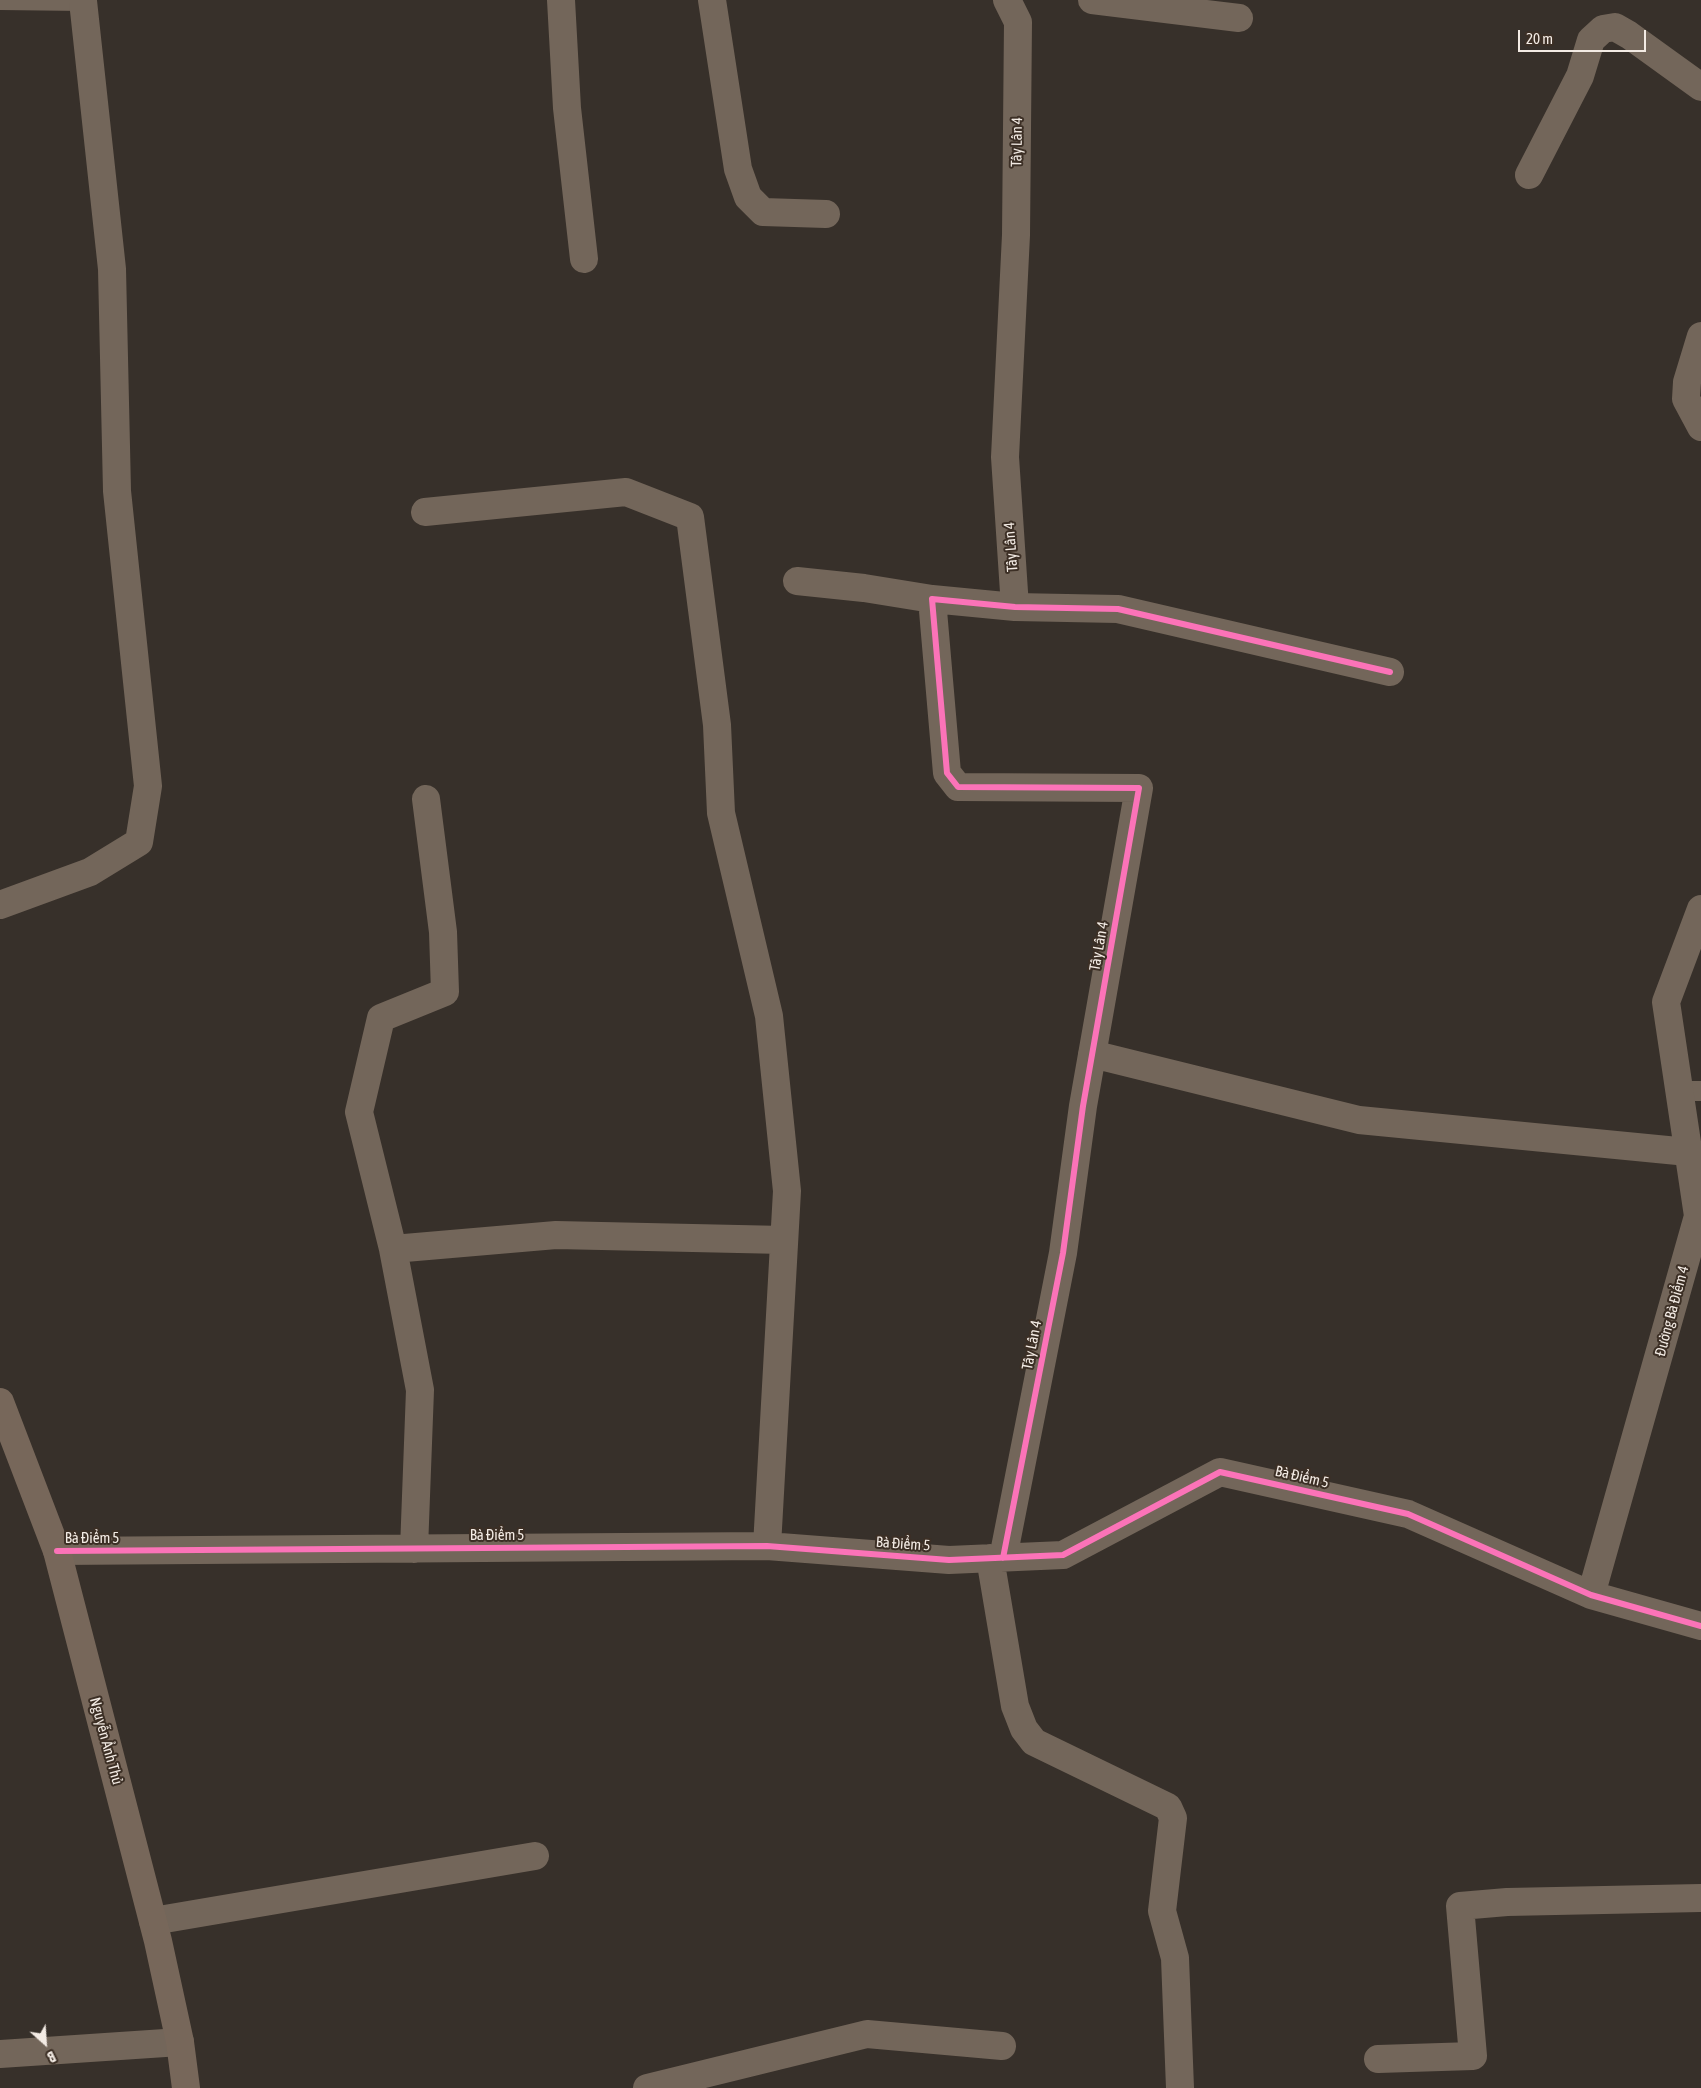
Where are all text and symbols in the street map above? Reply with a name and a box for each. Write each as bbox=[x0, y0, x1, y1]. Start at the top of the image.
scale bar bbox=[1521, 20, 1648, 52]
text: 20 m bbox=[1526, 30, 1553, 47]
street label: Tây Lân 4 bbox=[1008, 117, 1026, 167]
street label: Tây Lân 4 bbox=[1000, 521, 1022, 573]
street label: Tây Lân 4 bbox=[1086, 920, 1112, 972]
street label: Đường Bà Điểm 4 bbox=[1651, 1264, 1693, 1358]
street label: Tây Lân 4 bbox=[1018, 1319, 1046, 1371]
street label: Bà Điểm 5 bbox=[1273, 1462, 1331, 1492]
street label: Bà Điểm 5 bbox=[470, 1526, 524, 1544]
street label: Bà Điểm 5 bbox=[65, 1529, 119, 1547]
street label: Bà Điểm 5 bbox=[875, 1533, 931, 1555]
street label: Nguyễn Ảnh Thủ bbox=[86, 1695, 126, 1787]
north arrow bbox=[20, 2018, 70, 2068]
text: B bbox=[45, 2048, 58, 2065]

